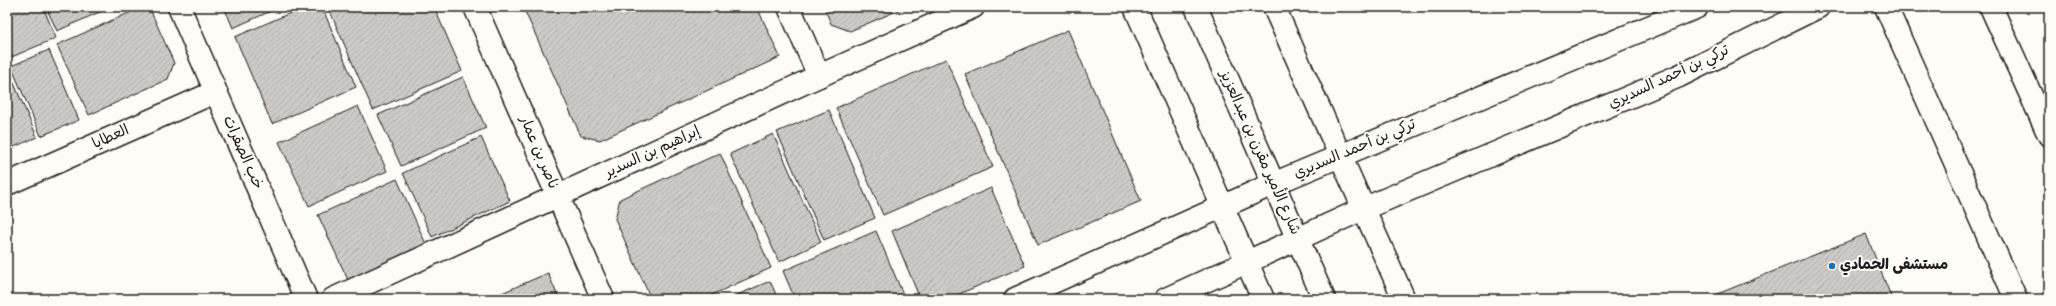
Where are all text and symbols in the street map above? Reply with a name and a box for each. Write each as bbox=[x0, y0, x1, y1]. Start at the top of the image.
street label: تركي بن أحمد السديري bbox=[1605, 40, 1734, 116]
street label: شارع الأمير مقرن بن عبدالعزيز bbox=[1214, 65, 1306, 238]
street label: ناصر بن عمار bbox=[514, 112, 562, 193]
street label: خب الصقرات bbox=[218, 113, 266, 193]
street label: تركي بن أحمد السديري bbox=[1290, 114, 1420, 186]
street label: العطايا bbox=[90, 122, 132, 154]
street label: إبراهيم بن السدير bbox=[601, 123, 704, 185]
place label: مستشفى الحمادي bbox=[1840, 257, 1948, 276]
marker: مستشفى الحمادي bbox=[1827, 261, 1837, 271]

